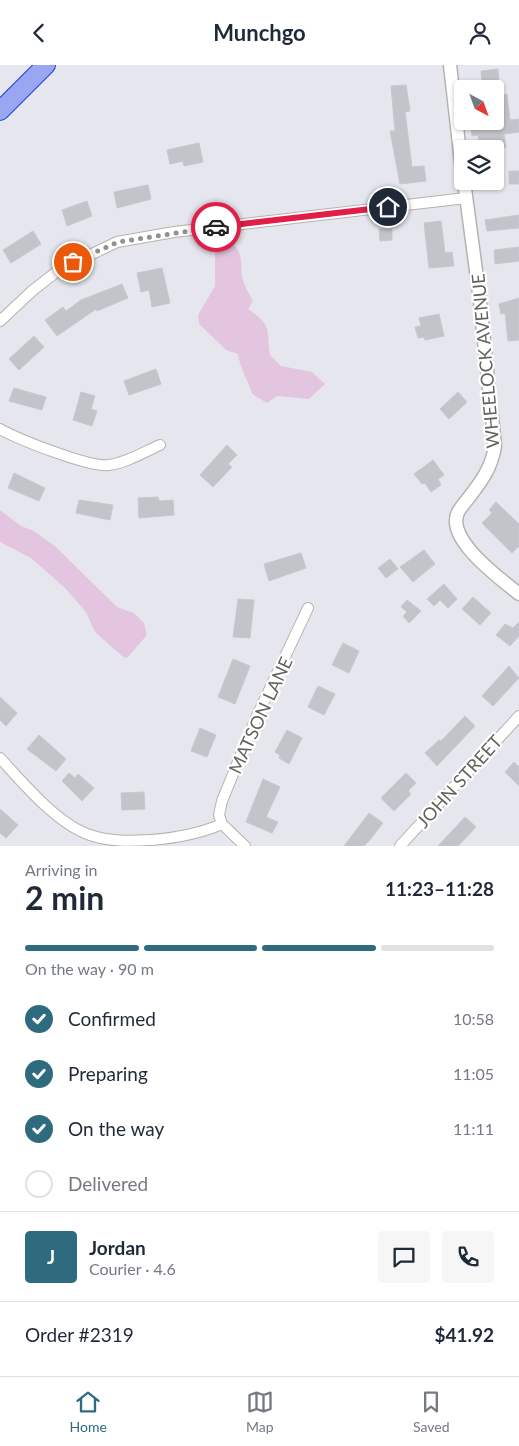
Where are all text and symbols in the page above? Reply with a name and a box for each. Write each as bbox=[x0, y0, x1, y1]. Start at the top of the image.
icon: back bbox=[25, 19, 53, 47]
text: Munchgo bbox=[213, 19, 306, 46]
icon: person bbox=[466, 19, 494, 47]
north arrow bbox=[454, 80, 504, 130]
map controls bbox=[454, 80, 504, 190]
button: layers bbox=[454, 140, 504, 190]
pin bbox=[367, 186, 409, 228]
icon: home bbox=[374, 193, 402, 221]
courier bbox=[191, 202, 241, 252]
icon: car bbox=[202, 213, 230, 241]
pin bbox=[52, 241, 94, 283]
icon: bag bbox=[59, 248, 87, 276]
street label: WHEELOCK AVENUE bbox=[466, 273, 504, 449]
street label: MATSON LANE bbox=[223, 653, 297, 777]
street label: JOHN STREET bbox=[412, 730, 507, 832]
text: Arriving in bbox=[25, 860, 98, 879]
text: 11:23–11:28 bbox=[385, 877, 494, 900]
text: 2 min bbox=[25, 878, 104, 917]
text: On the way · 90 m bbox=[25, 959, 154, 978]
icon: check bbox=[25, 1005, 53, 1033]
text: Confirmed bbox=[68, 1007, 156, 1030]
text: 10:58 bbox=[453, 1009, 494, 1028]
icon: check bbox=[25, 1060, 53, 1088]
text: Preparing bbox=[68, 1062, 148, 1085]
text: 11:05 bbox=[453, 1064, 494, 1083]
icon: check bbox=[25, 1115, 53, 1143]
text: On the way bbox=[68, 1117, 164, 1140]
text: 11:11 bbox=[453, 1119, 494, 1138]
text: Delivered bbox=[68, 1172, 148, 1195]
button: chat bbox=[378, 1231, 430, 1283]
button: phone bbox=[442, 1231, 494, 1283]
text: Jordan bbox=[89, 1236, 146, 1259]
text: J bbox=[47, 1245, 55, 1268]
text: Courier · 4.6 bbox=[89, 1259, 176, 1278]
text: Order #2319 bbox=[25, 1323, 134, 1346]
text: $41.92 bbox=[434, 1323, 494, 1346]
tab: Home bbox=[70, 1388, 107, 1435]
tab: Map bbox=[246, 1388, 274, 1435]
tab: Saved bbox=[413, 1388, 449, 1435]

